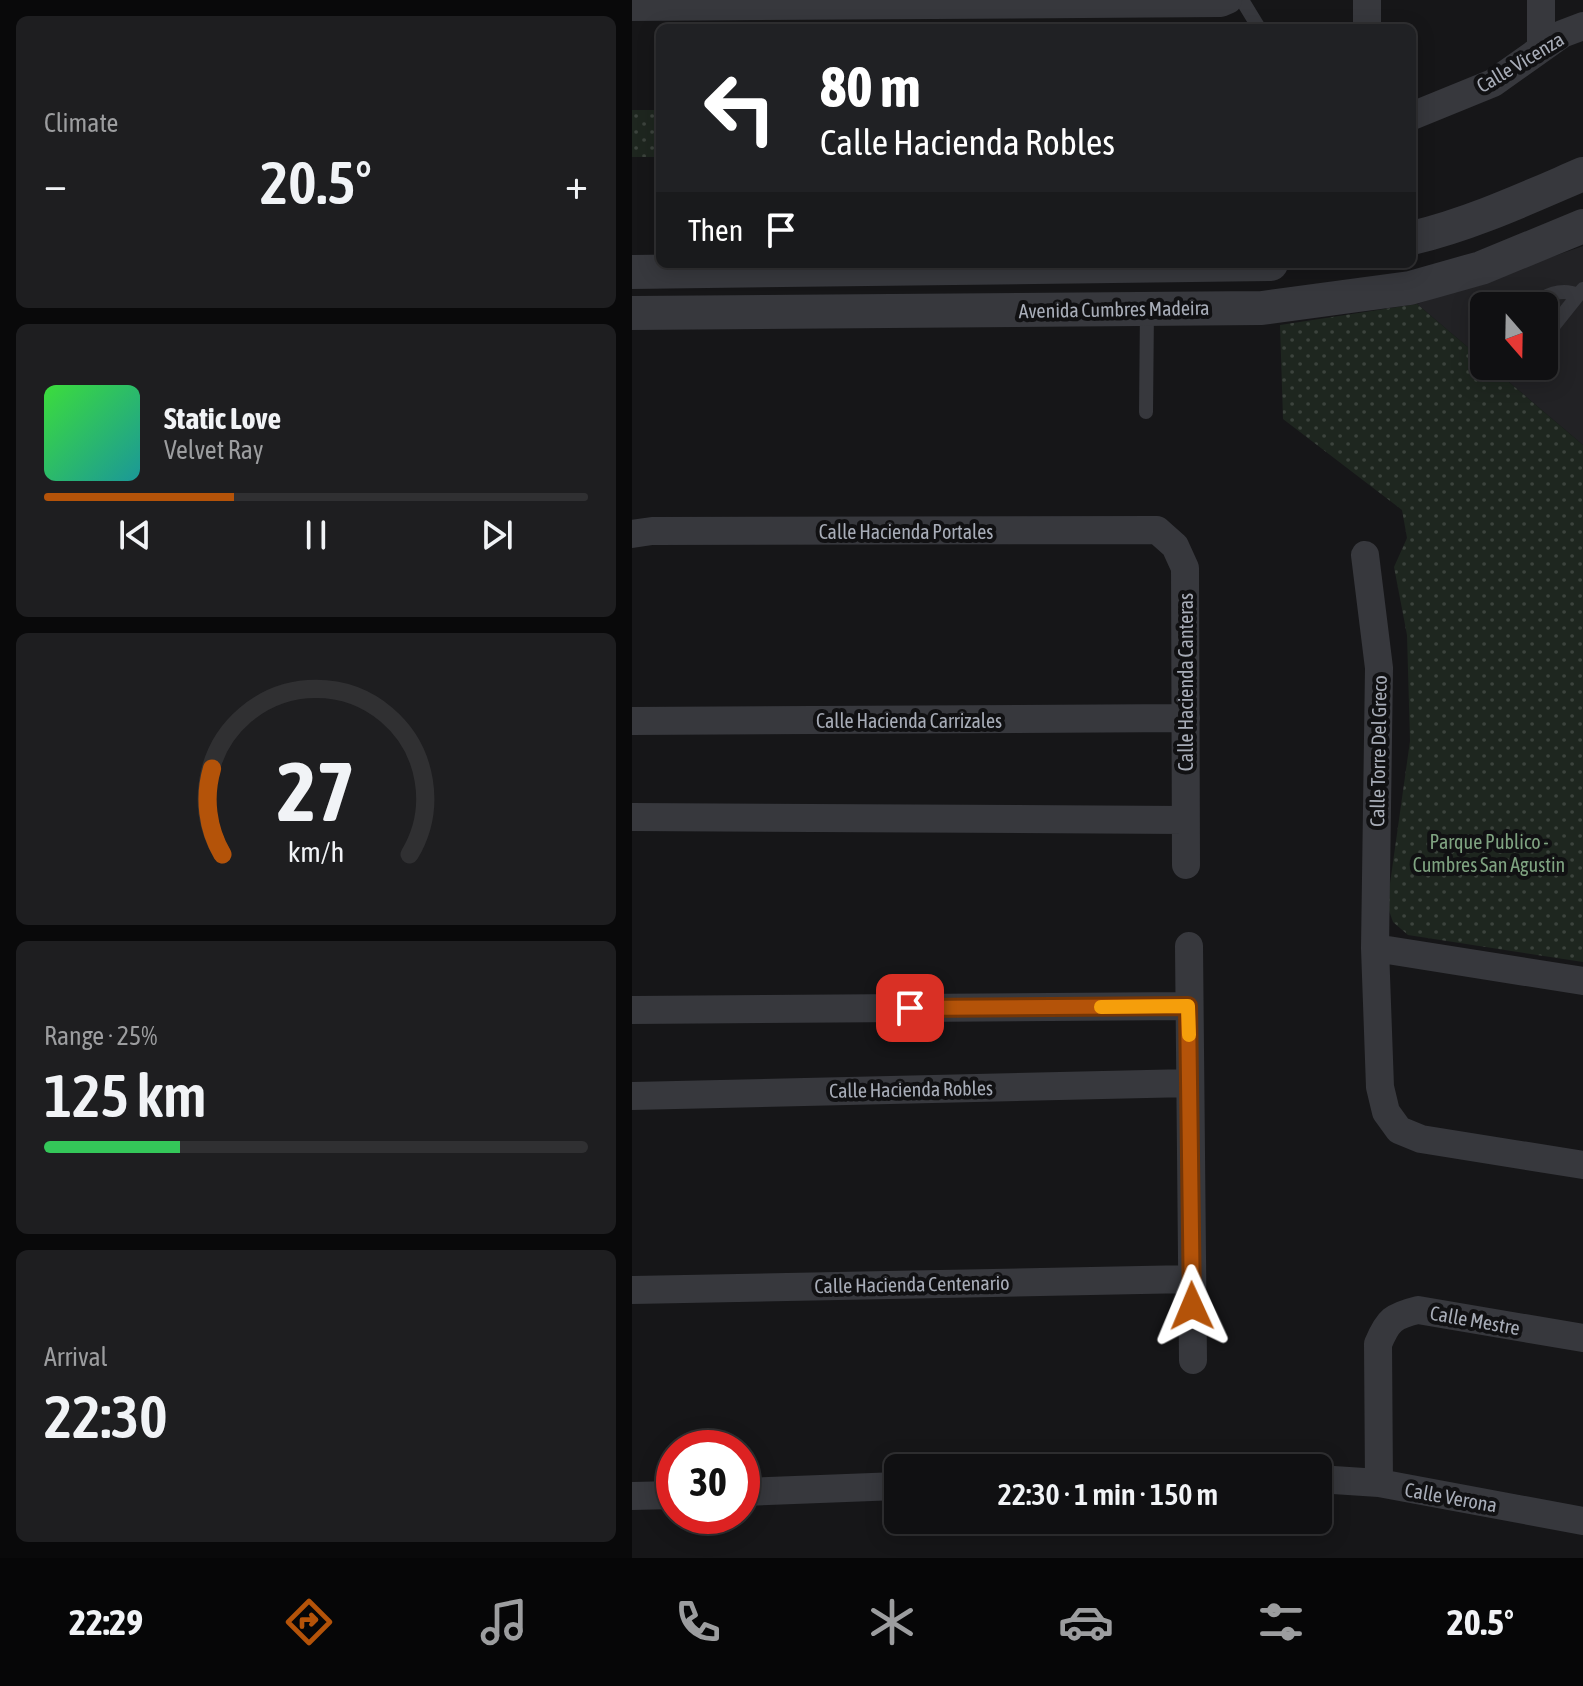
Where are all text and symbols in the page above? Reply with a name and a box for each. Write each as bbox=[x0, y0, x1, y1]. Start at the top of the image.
street label: Calle Vicenza bbox=[1472, 27, 1568, 97]
text: 80 m bbox=[820, 55, 921, 119]
icon: left bbox=[688, 56, 792, 160]
text: Climate bbox=[44, 108, 118, 138]
text: Calle Hacienda Robles bbox=[820, 121, 1115, 163]
text: 20.5° bbox=[260, 148, 372, 217]
text: − bbox=[44, 158, 67, 208]
text: + bbox=[565, 158, 588, 208]
icon: arrive bbox=[759, 208, 803, 252]
text: Then bbox=[688, 213, 743, 247]
north arrow bbox=[1470, 292, 1558, 380]
map controls bbox=[1470, 292, 1558, 380]
street label: Avenida Cumbres Madeira bbox=[1018, 296, 1210, 322]
text: Static Love bbox=[164, 401, 281, 435]
text: Velvet Ray bbox=[164, 435, 264, 465]
icon: previous bbox=[113, 513, 157, 557]
icon: pause bbox=[294, 513, 338, 557]
icon: next bbox=[475, 513, 519, 557]
street label: Calle Hacienda Portales bbox=[819, 520, 993, 543]
street label: Calle Hacienda Canteras bbox=[1174, 593, 1197, 771]
street label: Calle Torre Del Greco bbox=[1365, 675, 1391, 827]
street label: Calle Hacienda Carrizales bbox=[816, 709, 1002, 732]
text: 27 bbox=[277, 743, 355, 839]
park label: Parque Publico - Cumbres San Agustin bbox=[1413, 830, 1565, 876]
text: km/h bbox=[288, 835, 344, 868]
pin bbox=[876, 974, 944, 1042]
icon: arrive bbox=[888, 986, 932, 1030]
text: Range · 25% bbox=[44, 1021, 157, 1051]
text: 125 km bbox=[44, 1061, 206, 1130]
street label: Calle Hacienda Robles bbox=[829, 1076, 993, 1102]
position arrow bbox=[1150, 1264, 1234, 1348]
street label: Calle Hacienda Centenario bbox=[814, 1271, 1010, 1297]
street label: Calle Mestre bbox=[1428, 1301, 1522, 1339]
text: Arrival bbox=[44, 1342, 108, 1372]
text: 22:30 bbox=[44, 1382, 167, 1451]
speed limit sign: 30 bbox=[656, 1430, 760, 1534]
text: 22:30 · 1 min · 150 m bbox=[998, 1477, 1218, 1511]
street label: Calle Verona bbox=[1403, 1478, 1499, 1516]
icon: directions bbox=[281, 1594, 337, 1650]
icon: music bbox=[476, 1594, 532, 1650]
icon: phone bbox=[670, 1594, 726, 1650]
icon: climate bbox=[864, 1594, 920, 1650]
icon: car bbox=[1058, 1594, 1114, 1650]
icon: filters bbox=[1253, 1594, 1309, 1650]
text: 22:29 bbox=[69, 1601, 143, 1643]
text: 20.5° bbox=[1447, 1601, 1514, 1643]

